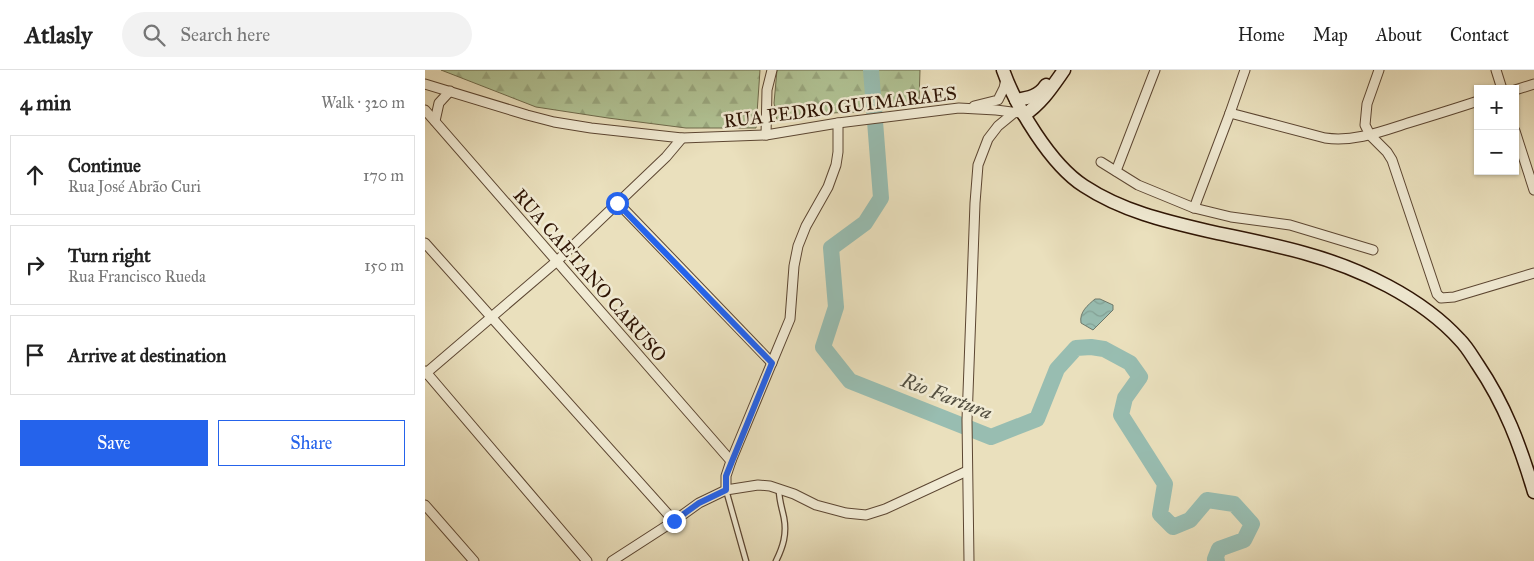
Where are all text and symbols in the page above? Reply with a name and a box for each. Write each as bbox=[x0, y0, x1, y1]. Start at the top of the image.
search box bbox=[122, 12, 472, 57]
text: Atlasly bbox=[25, 20, 92, 50]
icon: search bbox=[140, 21, 168, 49]
text: Search here bbox=[180, 23, 270, 46]
text: Home bbox=[1238, 24, 1285, 46]
text: Map bbox=[1313, 24, 1348, 46]
text: About bbox=[1376, 24, 1422, 46]
text: Contact bbox=[1450, 24, 1509, 46]
street label: RUA PEDRO GUIMARÃES bbox=[722, 81, 958, 133]
map controls bbox=[1474, 85, 1519, 175]
button: + bbox=[1474, 85, 1519, 130]
text: 4 min bbox=[20, 90, 71, 116]
text: Walk · 320 m bbox=[321, 93, 405, 112]
button: − bbox=[1474, 130, 1519, 175]
text: Continue bbox=[68, 154, 141, 177]
icon: ahead bbox=[21, 161, 49, 189]
text: 170 m bbox=[363, 166, 404, 185]
text: Rua José Abrão Curi bbox=[68, 177, 201, 196]
street label: RUA CAETANO CARUSO bbox=[508, 184, 672, 366]
route start bbox=[606, 192, 629, 215]
text: Turn right bbox=[68, 244, 151, 267]
icon: right bbox=[21, 251, 49, 279]
text: 150 m bbox=[364, 256, 404, 275]
text: Rua Francisco Rueda bbox=[68, 267, 206, 286]
icon: arrive bbox=[21, 341, 49, 369]
text: Arrive at destination bbox=[68, 344, 226, 367]
water label: Rio Fartura bbox=[897, 367, 996, 424]
button: Save bbox=[20, 420, 208, 466]
button: Share bbox=[218, 420, 405, 466]
route end bbox=[663, 510, 686, 533]

